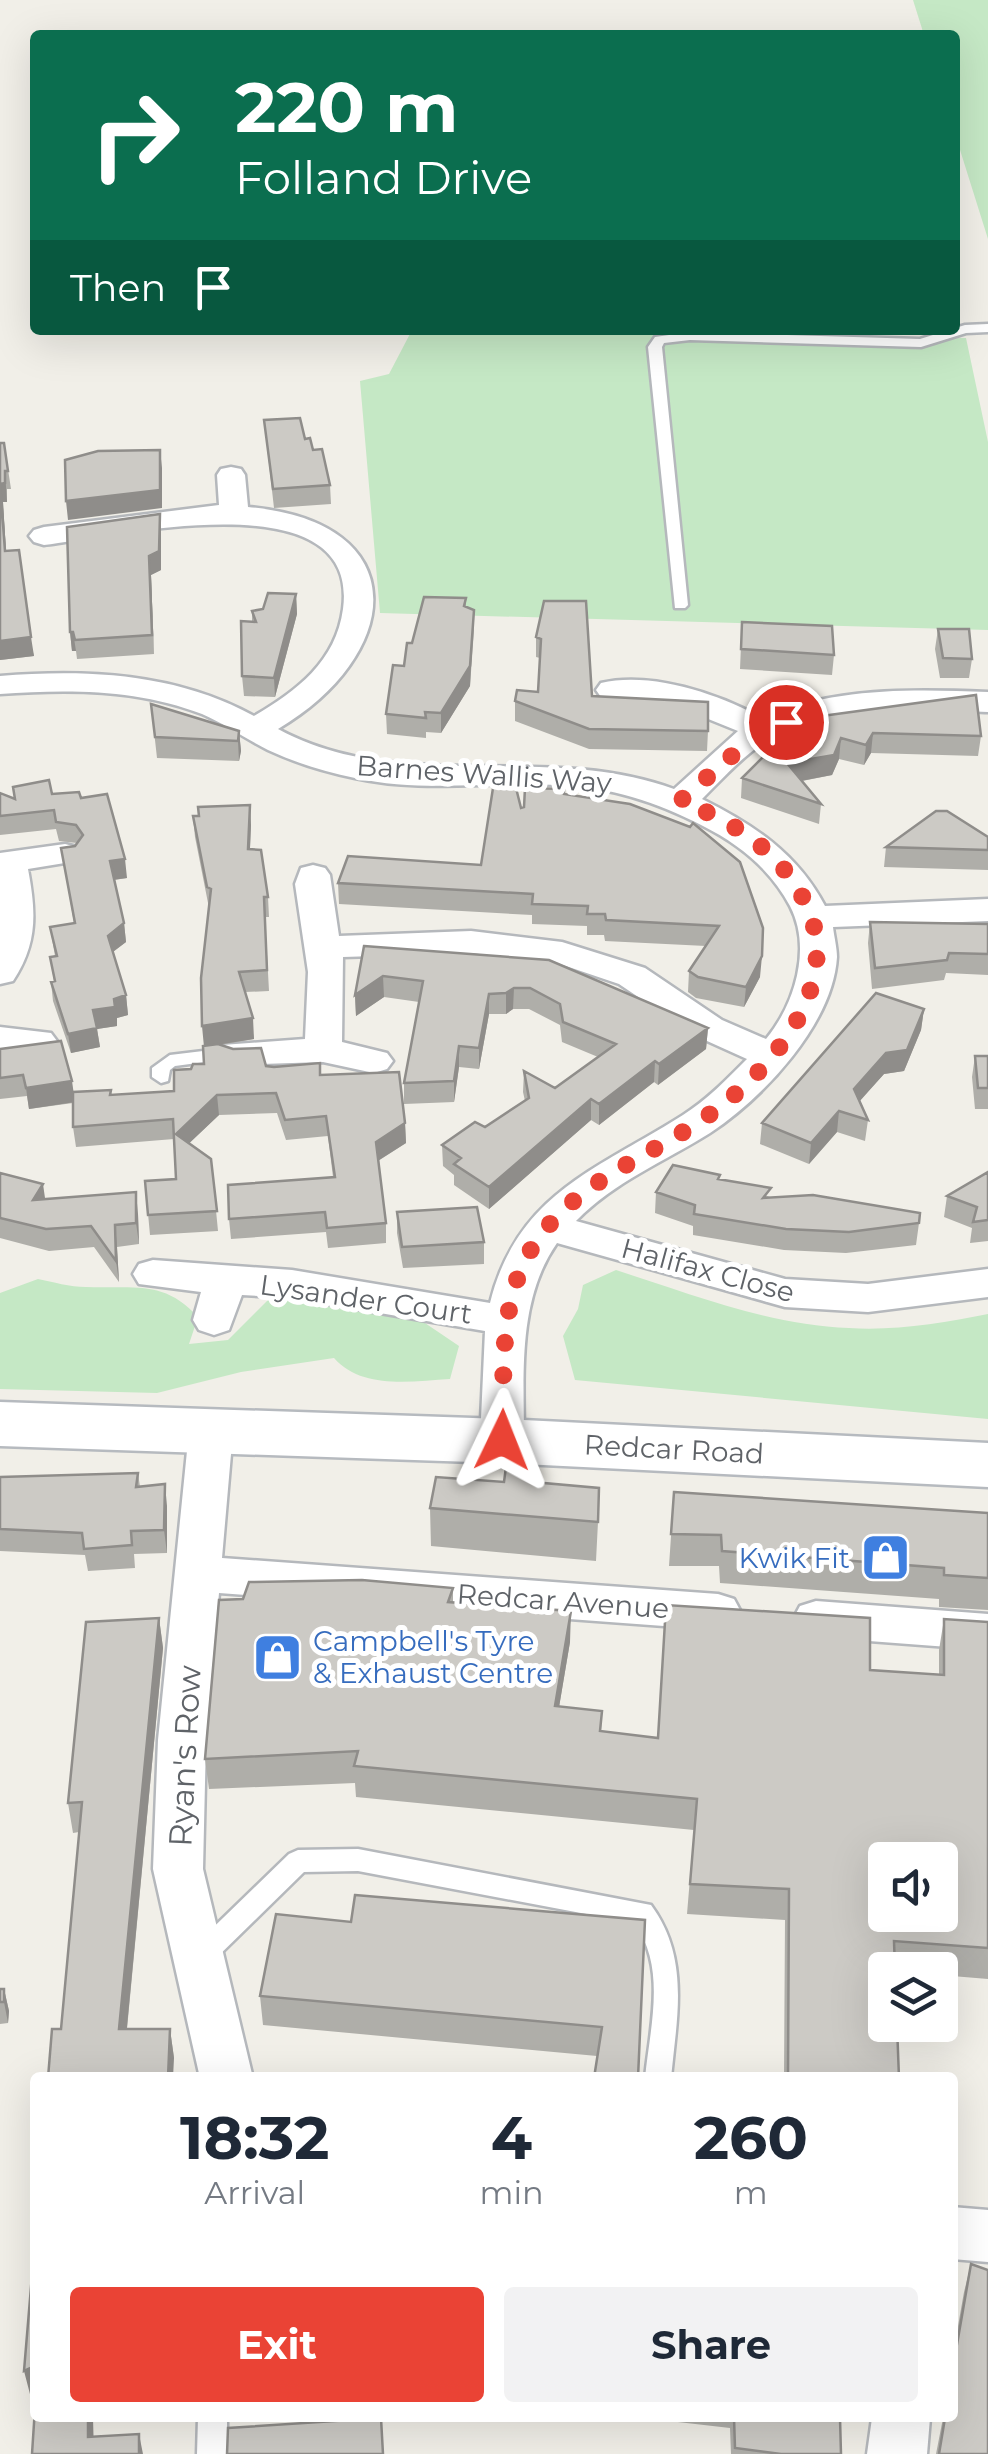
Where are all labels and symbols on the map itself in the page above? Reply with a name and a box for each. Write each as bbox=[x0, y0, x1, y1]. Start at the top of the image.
pin bbox=[744, 680, 829, 765]
street label: Barnes Wallis Way bbox=[355, 748, 614, 800]
street label: Halifax Close bbox=[618, 1231, 798, 1309]
street label: Lysander Court bbox=[258, 1267, 474, 1331]
position arrow bbox=[450, 1388, 554, 1492]
street label: Redcar Road bbox=[583, 1427, 765, 1471]
shop icon: Kwik Fit bbox=[859, 1532, 911, 1584]
place label: Kwik Fit bbox=[738, 1541, 850, 1575]
street label: Redcar Avenue bbox=[456, 1577, 670, 1625]
place label: Campbell's Tyre & Exhaust Centre bbox=[313, 1624, 553, 1690]
shop icon: Campbell's Tyre & Exhaust Centre bbox=[252, 1631, 304, 1683]
street label: Ryan's Row bbox=[160, 1664, 209, 1848]

